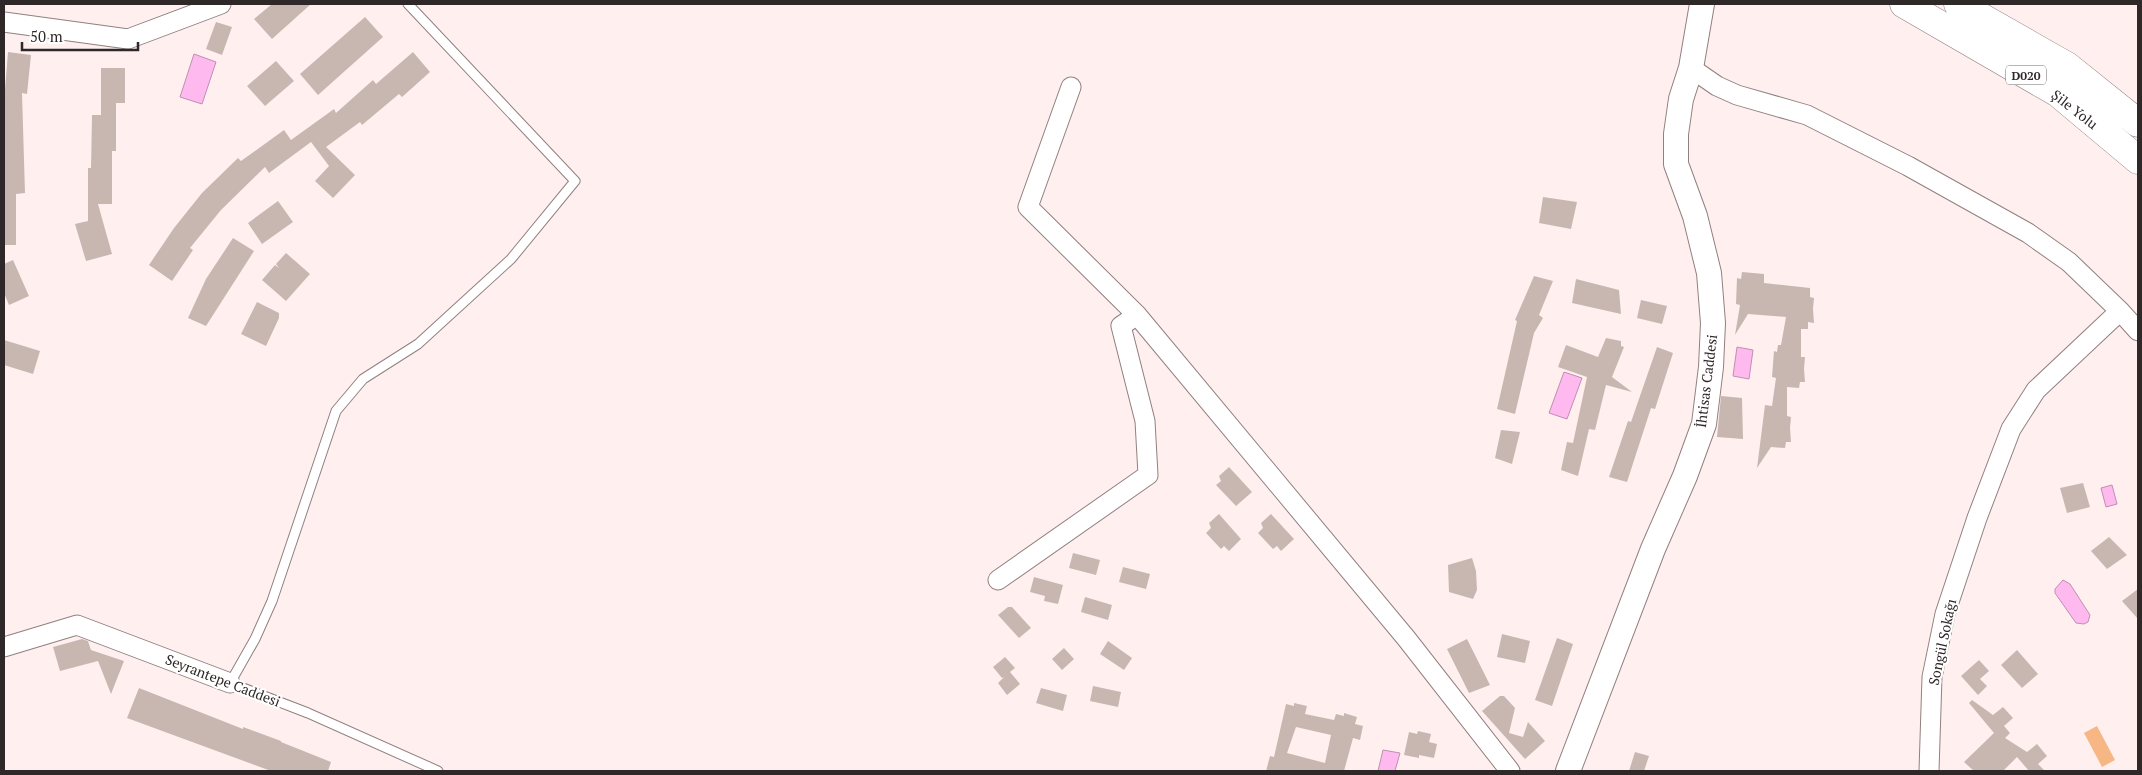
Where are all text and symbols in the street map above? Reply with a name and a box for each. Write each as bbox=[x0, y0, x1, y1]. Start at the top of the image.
scale bar bbox=[22, 20, 139, 52]
text: 50 m bbox=[30, 26, 63, 46]
road number: D020 bbox=[2006, 66, 2046, 84]
street label: Şile Yolu bbox=[2048, 85, 2102, 133]
street label: İhtisas Caddesi bbox=[1691, 333, 1721, 429]
street label: Songül Sokağı bbox=[1924, 597, 1960, 687]
street label: Seyrantepe Caddesi bbox=[163, 649, 283, 711]

